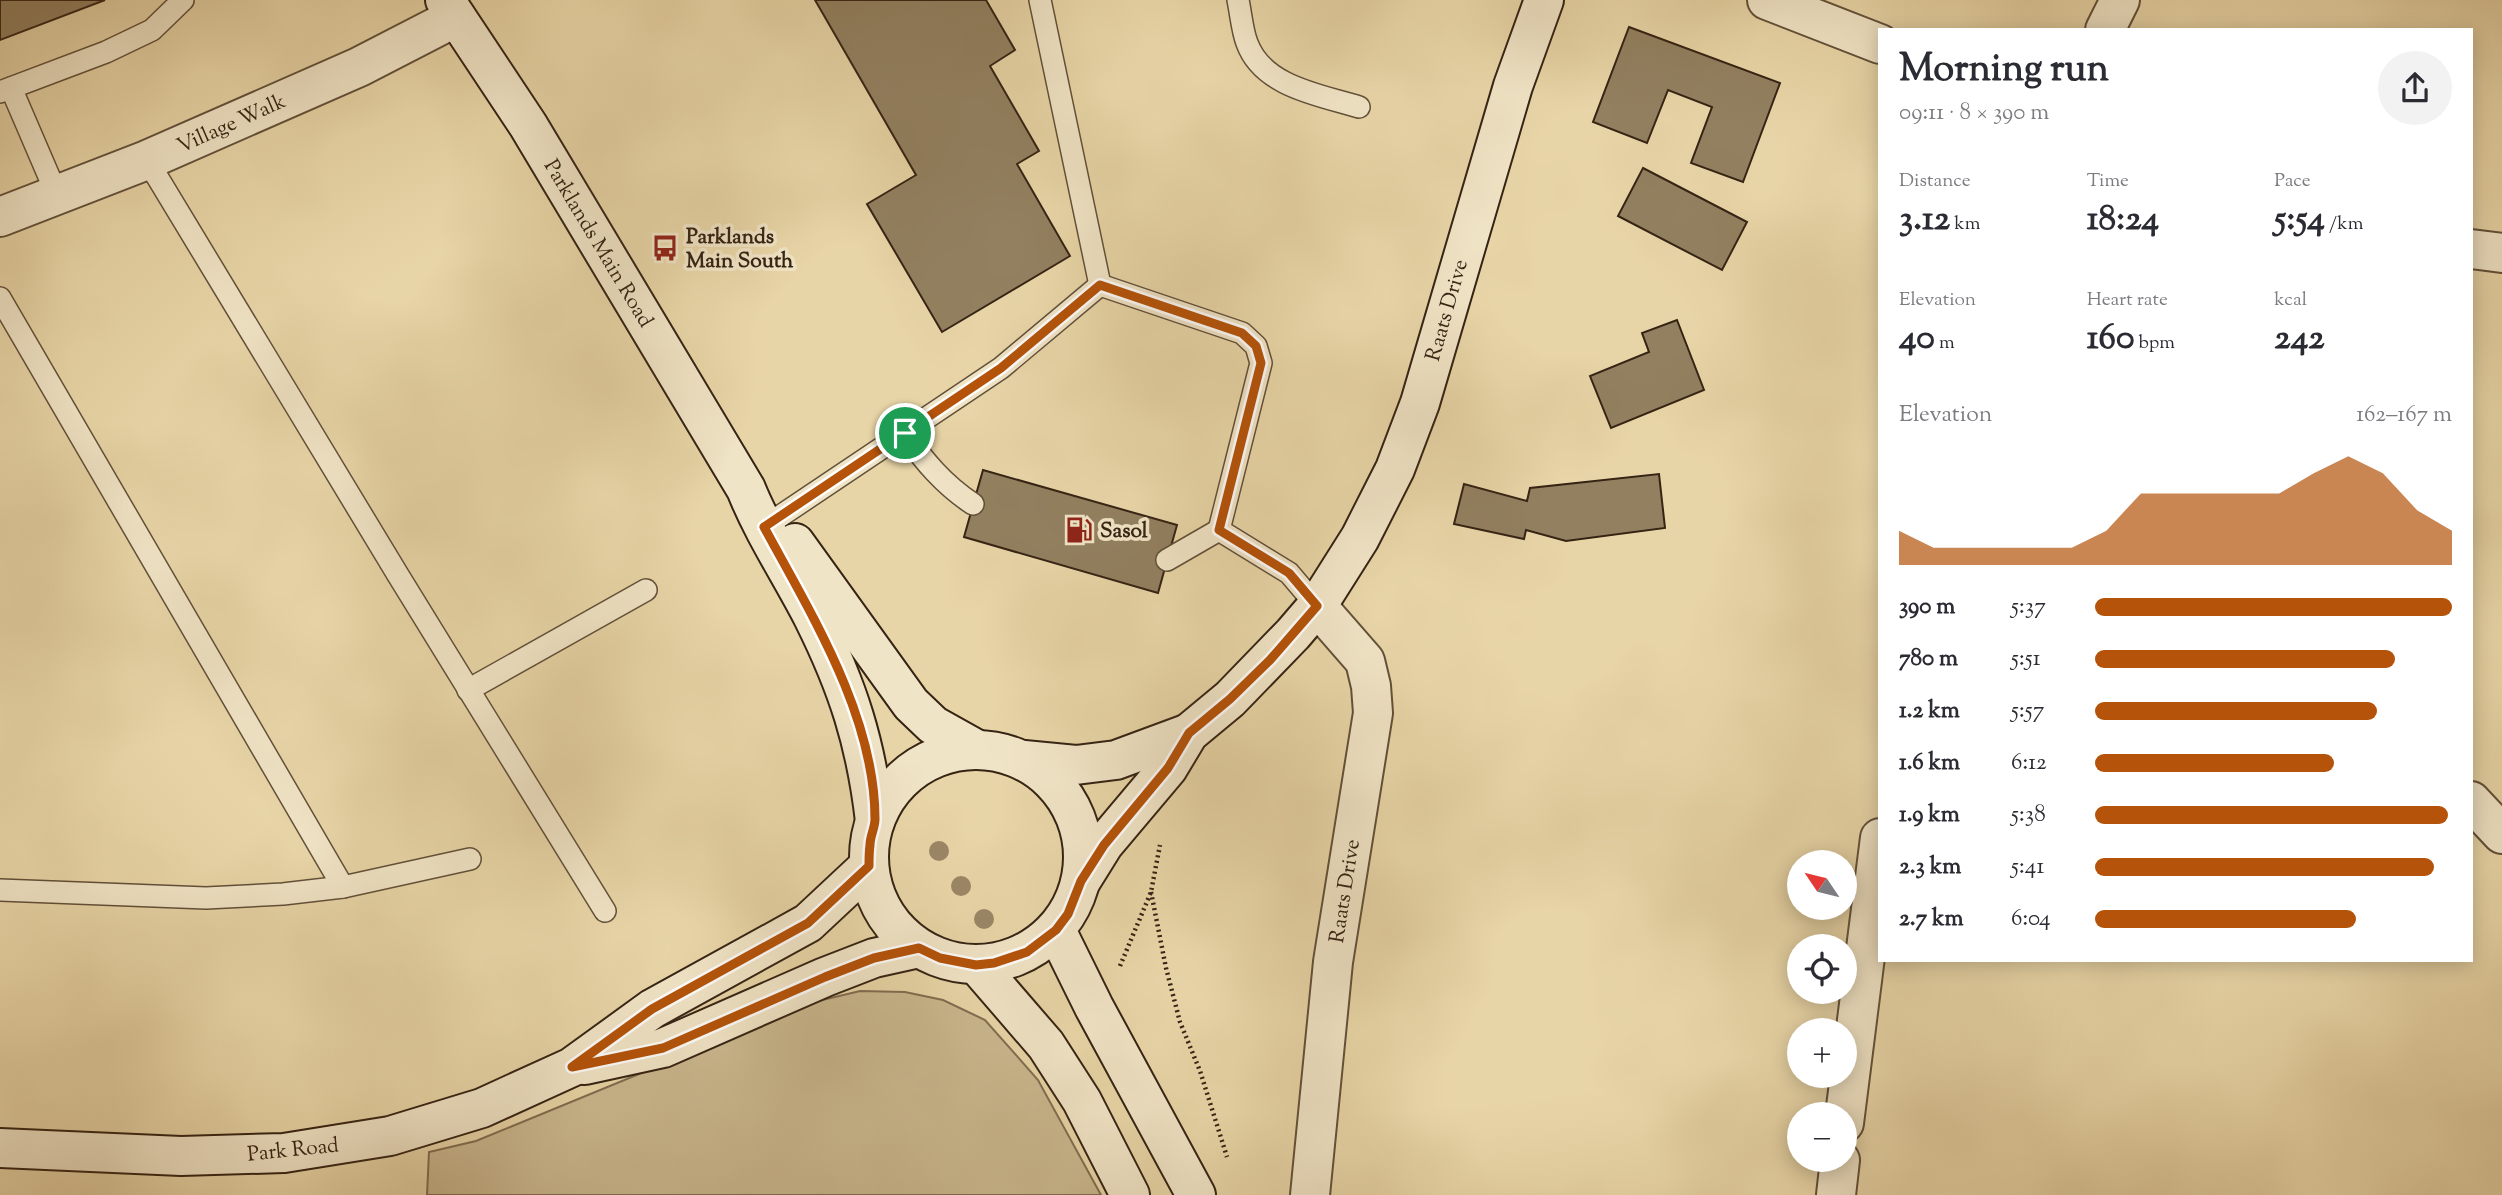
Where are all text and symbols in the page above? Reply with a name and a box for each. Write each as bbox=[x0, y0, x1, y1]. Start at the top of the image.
text: Morning run bbox=[1899, 44, 2109, 98]
button: share bbox=[2378, 51, 2452, 125]
street label: Village Walk bbox=[173, 87, 292, 162]
text: 09:11 · 8 × 390 m bbox=[1899, 97, 2049, 130]
street label: Parklands Main Road bbox=[535, 154, 660, 334]
text: Distance bbox=[1899, 168, 1971, 195]
text: Time bbox=[2087, 168, 2129, 195]
text: Pace bbox=[2274, 168, 2311, 195]
text: 3.12 bbox=[1899, 195, 1950, 246]
text: 18:24 bbox=[2087, 195, 2159, 246]
text: 5:54 bbox=[2274, 195, 2325, 246]
text: km bbox=[1950, 211, 1980, 238]
text: /km bbox=[2325, 211, 2363, 238]
place label: Parklands Main South bbox=[686, 223, 794, 277]
bus stop icon: Parklands Main South bbox=[650, 233, 680, 263]
street label: Raats Drive bbox=[1419, 256, 1477, 365]
text: Elevation bbox=[1899, 287, 1976, 314]
text: Heart rate bbox=[2087, 287, 2168, 314]
text: kcal bbox=[2274, 287, 2307, 314]
text: 40 bbox=[1899, 314, 1935, 365]
text: 160 bbox=[2087, 314, 2134, 365]
text: 242 bbox=[2274, 314, 2325, 365]
text: m bbox=[1935, 330, 1955, 357]
text: bpm bbox=[2134, 330, 2175, 357]
text: Elevation bbox=[1899, 399, 1992, 432]
text: 162–167 m bbox=[2356, 399, 2452, 432]
pin bbox=[875, 403, 935, 463]
icon: arrive bbox=[886, 414, 924, 452]
fuel station icon: Sasol bbox=[1064, 515, 1094, 545]
place label: Sasol bbox=[1100, 517, 1148, 547]
text: 390 m bbox=[1899, 591, 1955, 624]
text: 5:37 bbox=[2011, 591, 2046, 624]
text: 780 m bbox=[1899, 643, 1958, 676]
text: 5:51 bbox=[2011, 643, 2041, 676]
text: 1.2 km bbox=[1899, 695, 1960, 728]
text: 5:57 bbox=[2011, 695, 2044, 728]
text: 1.6 km bbox=[1899, 747, 1960, 780]
text: 6:12 bbox=[2011, 747, 2047, 780]
text: 1.9 km bbox=[1899, 799, 1960, 832]
text: 5:38 bbox=[2011, 799, 2046, 832]
street label: Raats Drive bbox=[1323, 837, 1369, 945]
north arrow bbox=[1787, 850, 1857, 920]
map controls bbox=[1787, 850, 1857, 1172]
text: 2.3 km bbox=[1899, 851, 1961, 884]
text: 5:41 bbox=[2011, 851, 2044, 884]
text: 2.7 km bbox=[1899, 903, 1964, 936]
text: 6:04 bbox=[2011, 903, 2051, 936]
button: locate bbox=[1787, 934, 1857, 1004]
button: + bbox=[1787, 1018, 1857, 1088]
button: − bbox=[1787, 1102, 1857, 1172]
street label: Park Road bbox=[246, 1131, 341, 1171]

